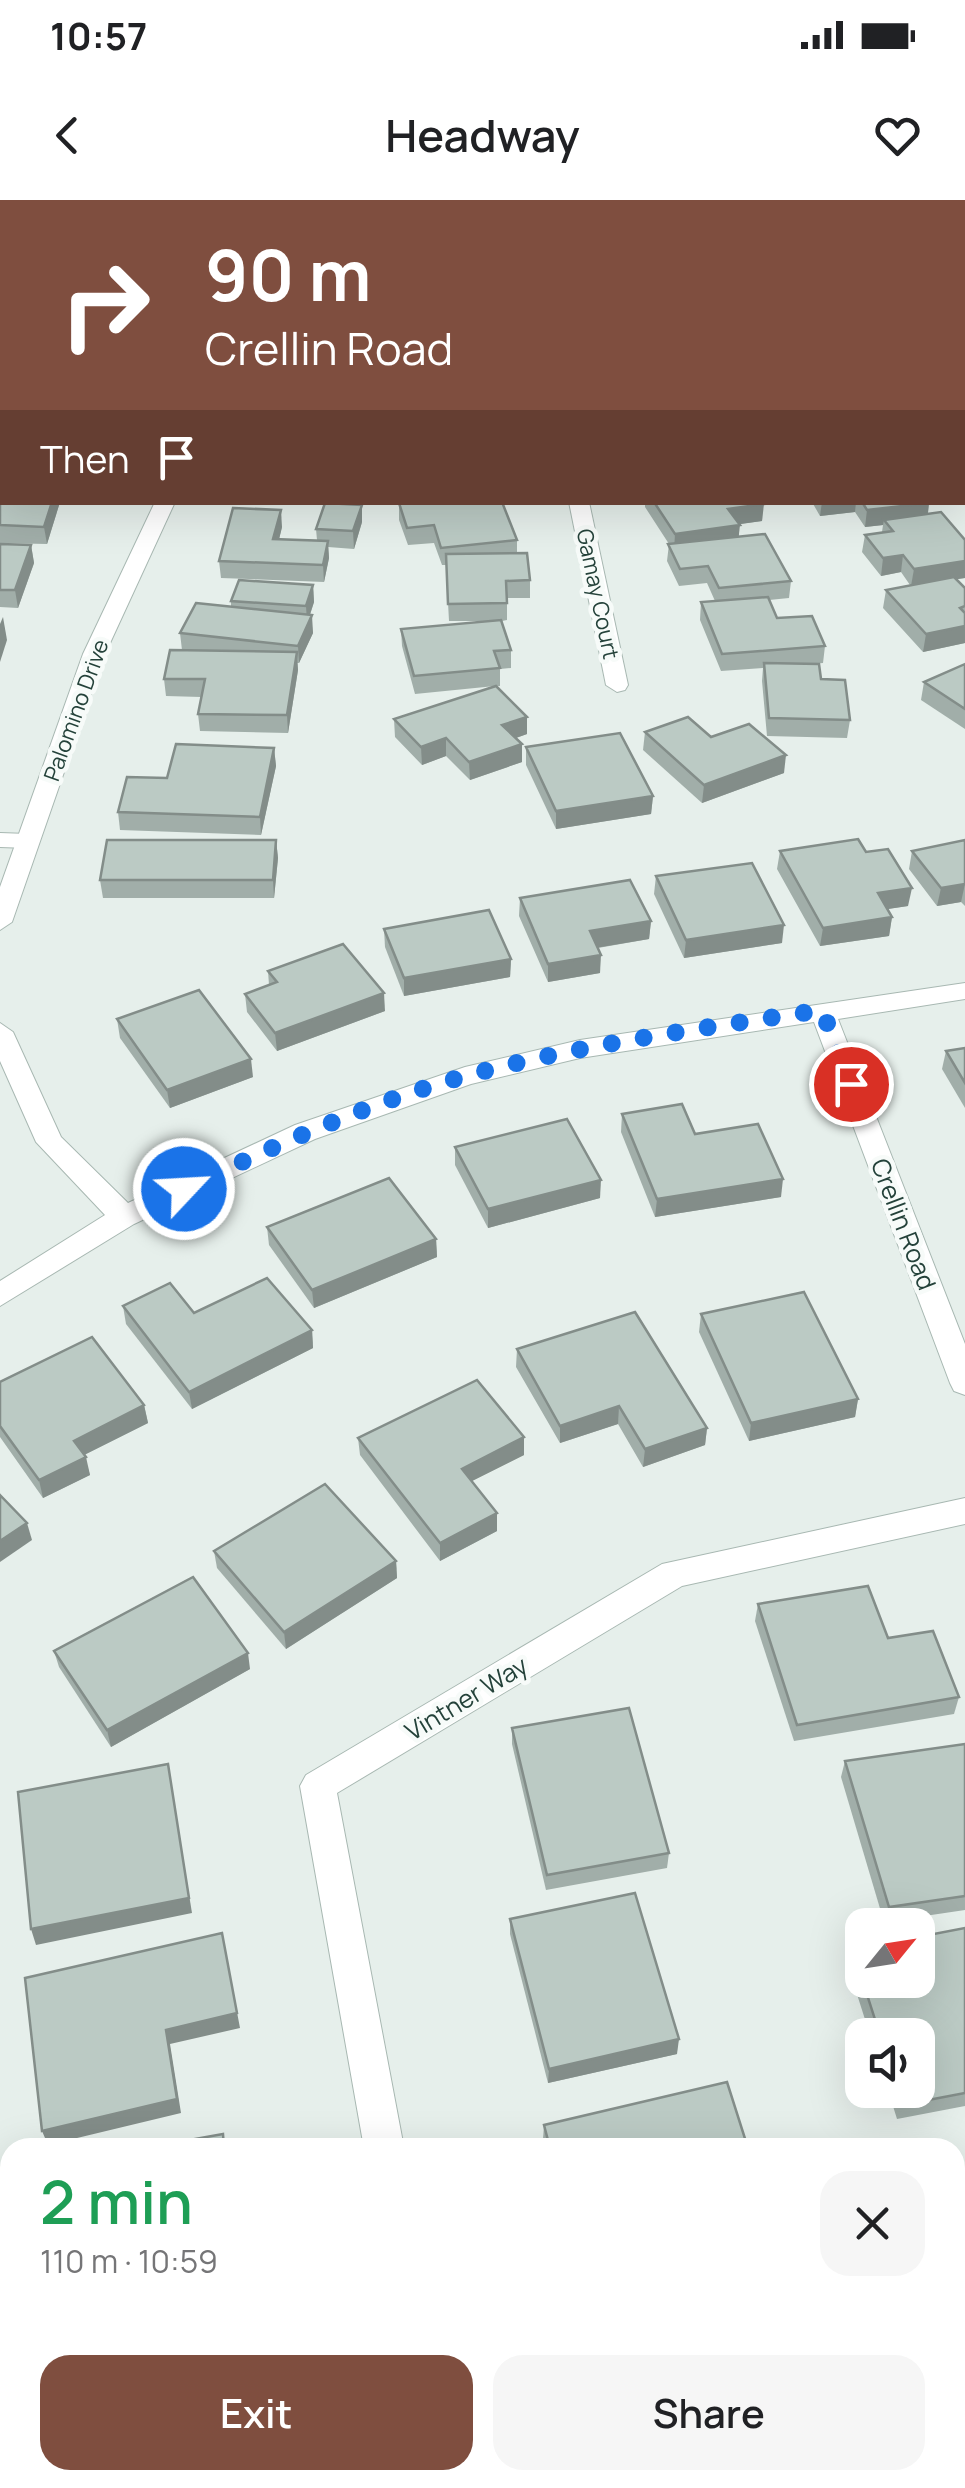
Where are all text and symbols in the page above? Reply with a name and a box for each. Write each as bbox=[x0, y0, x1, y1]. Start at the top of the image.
text: 10:57 bbox=[50, 9, 147, 61]
text: Headway bbox=[385, 104, 580, 166]
icon: back bbox=[40, 108, 95, 163]
icon: heart bbox=[870, 108, 925, 163]
text: 90 m bbox=[205, 226, 372, 322]
icon: right bbox=[40, 240, 170, 370]
text: Crellin Road bbox=[205, 317, 453, 379]
icon: arrive bbox=[149, 430, 204, 485]
text: Then bbox=[40, 432, 129, 484]
street label: Gamay Court bbox=[570, 526, 626, 662]
street label: Palomino Drive bbox=[36, 635, 116, 785]
pin bbox=[809, 1042, 894, 1127]
icon: arrive bbox=[824, 1057, 879, 1112]
position arrow bbox=[132, 1137, 236, 1241]
street label: Crellin Road bbox=[863, 1153, 945, 1295]
street label: Vintner Way bbox=[398, 1648, 534, 1748]
north arrow bbox=[845, 1908, 935, 1998]
map controls bbox=[845, 1908, 935, 2108]
button: sound bbox=[845, 2018, 935, 2108]
text: 2 min bbox=[40, 2160, 193, 2242]
button: close bbox=[820, 2171, 925, 2276]
text: 110 m · 10:59 bbox=[40, 2239, 218, 2283]
button: Exit bbox=[40, 2355, 473, 2470]
button: Share bbox=[493, 2355, 925, 2470]

